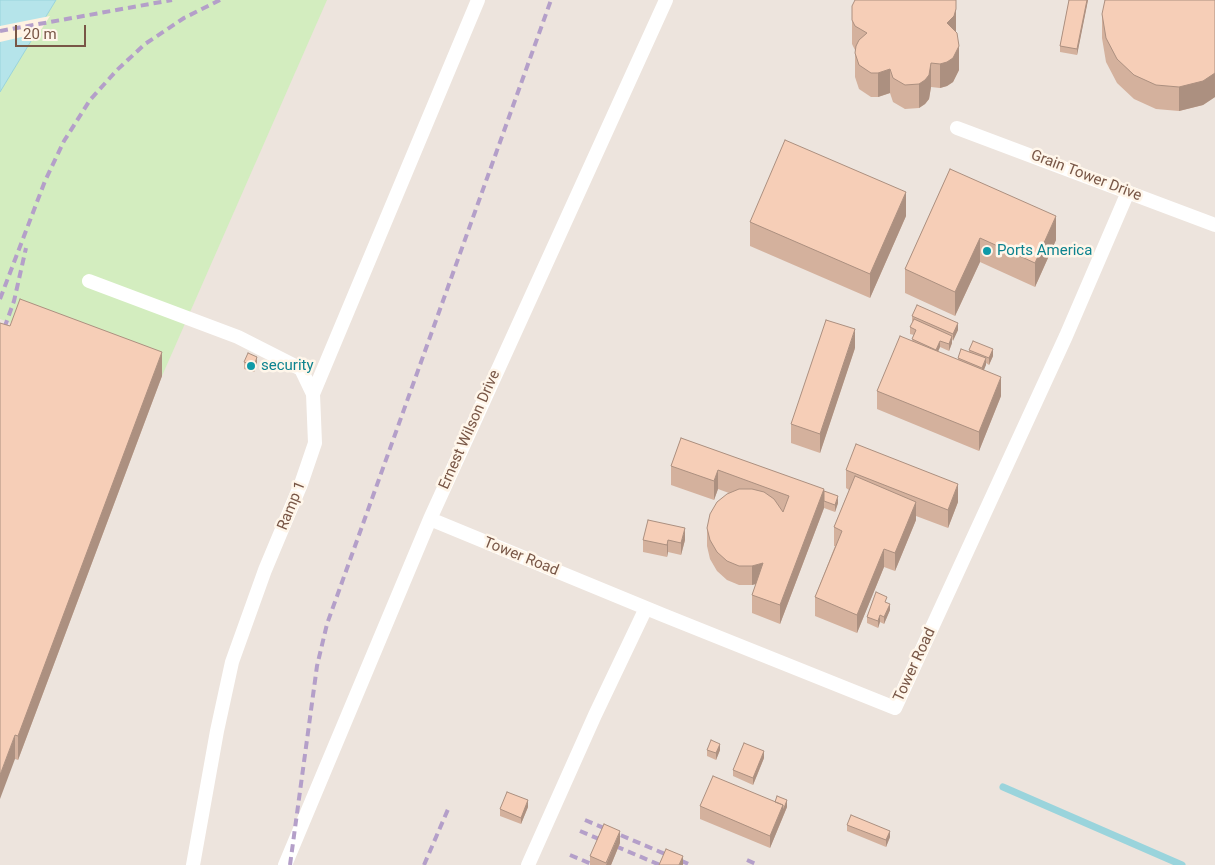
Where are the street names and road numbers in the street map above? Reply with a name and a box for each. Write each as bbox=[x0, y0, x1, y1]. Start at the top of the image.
street label: Grain Tower Drive bbox=[1028, 147, 1144, 205]
street label: Ernest Wilson Drive bbox=[436, 367, 504, 493]
street label: Ramp 1 bbox=[274, 479, 310, 533]
street label: Tower Road bbox=[481, 534, 561, 580]
street label: Tower Road bbox=[890, 625, 940, 705]

